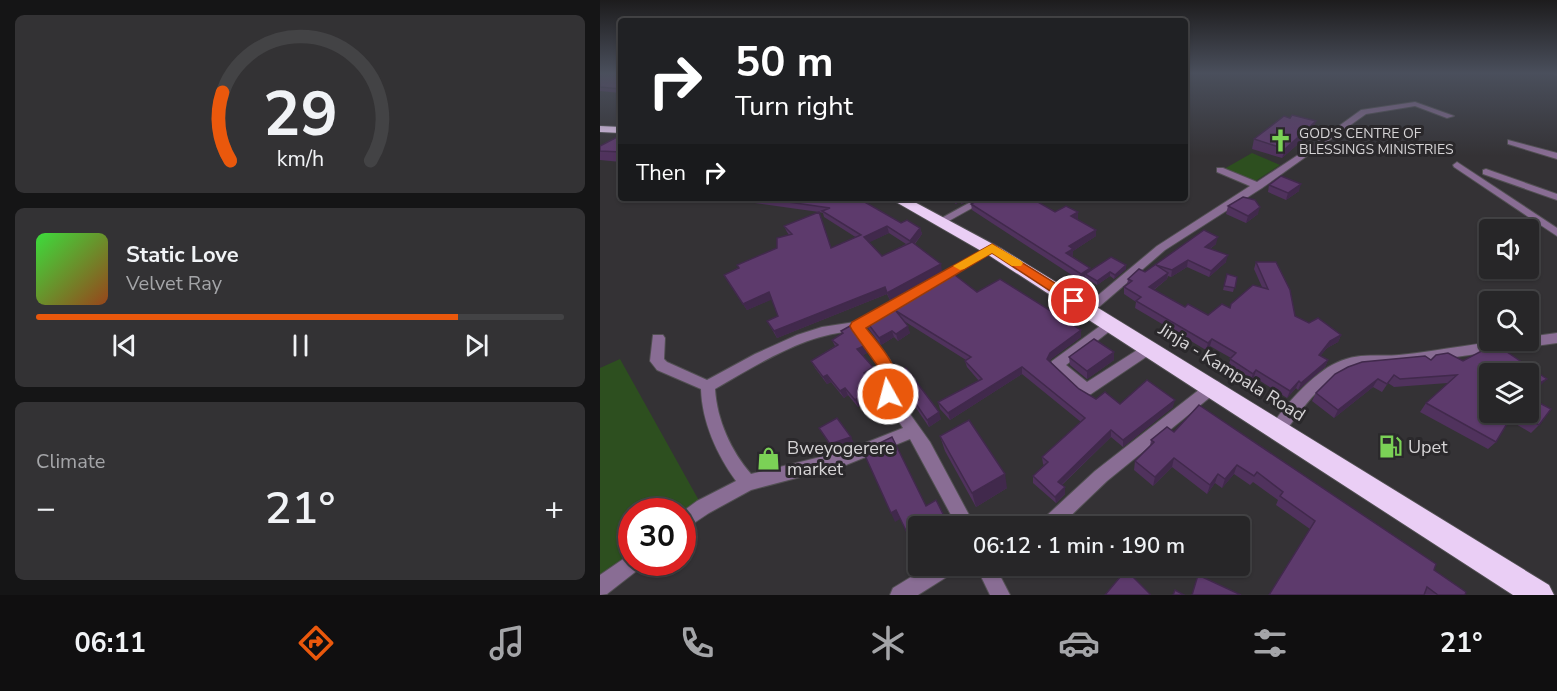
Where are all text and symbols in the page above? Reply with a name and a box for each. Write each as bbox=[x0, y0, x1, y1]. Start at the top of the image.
text: 50 m bbox=[735, 34, 834, 91]
icon: right bbox=[636, 42, 714, 120]
text: 29 bbox=[263, 72, 337, 157]
text: Turn right bbox=[735, 88, 853, 125]
place label: GOD'S CENTRE OF BLESSINGS MINISTRIES bbox=[1299, 124, 1454, 159]
church icon: GOD'S CENTRE OF BLESSINGS MINISTRIES bbox=[1268, 128, 1294, 154]
text: km/h bbox=[276, 145, 324, 175]
icon: right bbox=[698, 156, 731, 189]
text: Then bbox=[636, 158, 686, 188]
map controls bbox=[1479, 219, 1539, 423]
button: sound bbox=[1479, 219, 1539, 279]
text: Static Love bbox=[126, 240, 239, 270]
text: Velvet Ray bbox=[126, 270, 222, 297]
pin bbox=[1048, 275, 1099, 326]
icon: arrive bbox=[1057, 284, 1090, 317]
button: search bbox=[1479, 291, 1539, 351]
street label: Jinja - Kampala Road bbox=[1153, 317, 1310, 427]
icon: previous bbox=[108, 329, 141, 362]
icon: pause bbox=[284, 329, 317, 362]
icon: next bbox=[460, 329, 493, 362]
position arrow bbox=[856, 362, 920, 426]
button: layers bbox=[1479, 363, 1539, 423]
fuel station icon: Upet bbox=[1377, 434, 1403, 460]
place label: Upet bbox=[1408, 435, 1448, 459]
place label: Bweyogerere market bbox=[787, 436, 895, 481]
shop icon: Bweyogerere market bbox=[756, 445, 782, 471]
text: Climate bbox=[36, 448, 105, 475]
text: 21° bbox=[265, 478, 335, 539]
text: − bbox=[36, 486, 56, 531]
text: + bbox=[544, 486, 564, 531]
speed limit sign: 30 bbox=[618, 498, 696, 576]
text: 06:12 · 1 min · 190 m bbox=[973, 531, 1185, 561]
icon: directions bbox=[295, 622, 337, 664]
icon: music bbox=[486, 622, 528, 664]
icon: phone bbox=[676, 622, 718, 664]
icon: climate bbox=[867, 622, 909, 664]
icon: car bbox=[1058, 622, 1100, 664]
icon: filters bbox=[1249, 622, 1291, 664]
text: 06:11 bbox=[74, 625, 146, 662]
text: 21° bbox=[1440, 625, 1482, 662]

